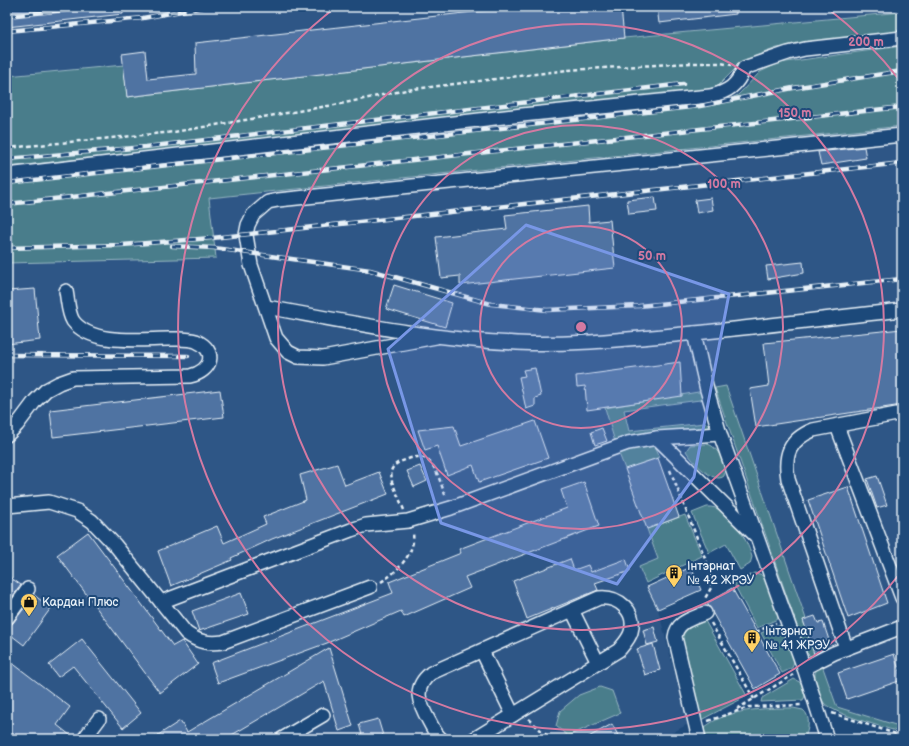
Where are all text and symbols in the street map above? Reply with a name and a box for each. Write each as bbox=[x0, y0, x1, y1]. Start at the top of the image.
text: 200 m bbox=[848, 35, 884, 50]
text: 150 m bbox=[779, 106, 811, 121]
text: 100 m bbox=[707, 177, 741, 192]
text: 50 m bbox=[638, 249, 666, 264]
centre of rings bbox=[574, 320, 588, 334]
place label: Інтэрнат № 42 ЖРЭУ bbox=[687, 559, 755, 588]
building icon: Інтэрнат № 42 ЖРЭУ bbox=[664, 563, 684, 588]
shop icon: Кардан Плюс bbox=[19, 592, 39, 617]
place label: Кардан Плюс bbox=[42, 595, 118, 610]
place label: Інтэрнат № 41 ЖРЭУ bbox=[765, 624, 830, 653]
building icon: Інтэрнат № 41 ЖРЭУ bbox=[742, 628, 762, 653]

